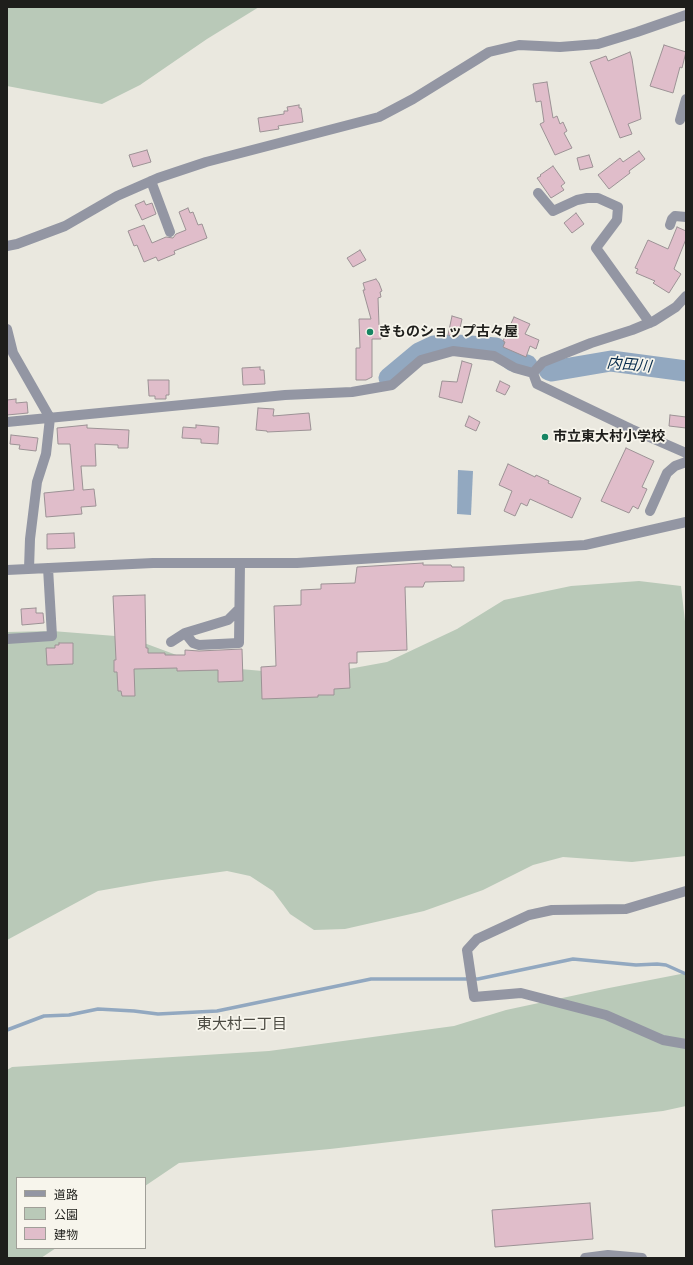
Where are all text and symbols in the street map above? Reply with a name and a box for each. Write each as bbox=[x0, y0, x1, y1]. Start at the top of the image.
place label: きものショップ古々屋 bbox=[378, 324, 518, 340]
marker: きものショップ古々屋 bbox=[365, 327, 375, 337]
water label: 内田川 bbox=[606, 354, 652, 376]
place label: 市立東大村小学校 bbox=[553, 429, 665, 445]
marker: 市立東大村小学校 bbox=[540, 432, 550, 442]
district label: 東大村二丁目 bbox=[197, 1015, 287, 1033]
legend bbox=[16, 1177, 146, 1249]
text: 道路 bbox=[54, 1189, 78, 1201]
text: 公園 bbox=[54, 1209, 78, 1221]
text: 建物 bbox=[54, 1229, 78, 1241]

